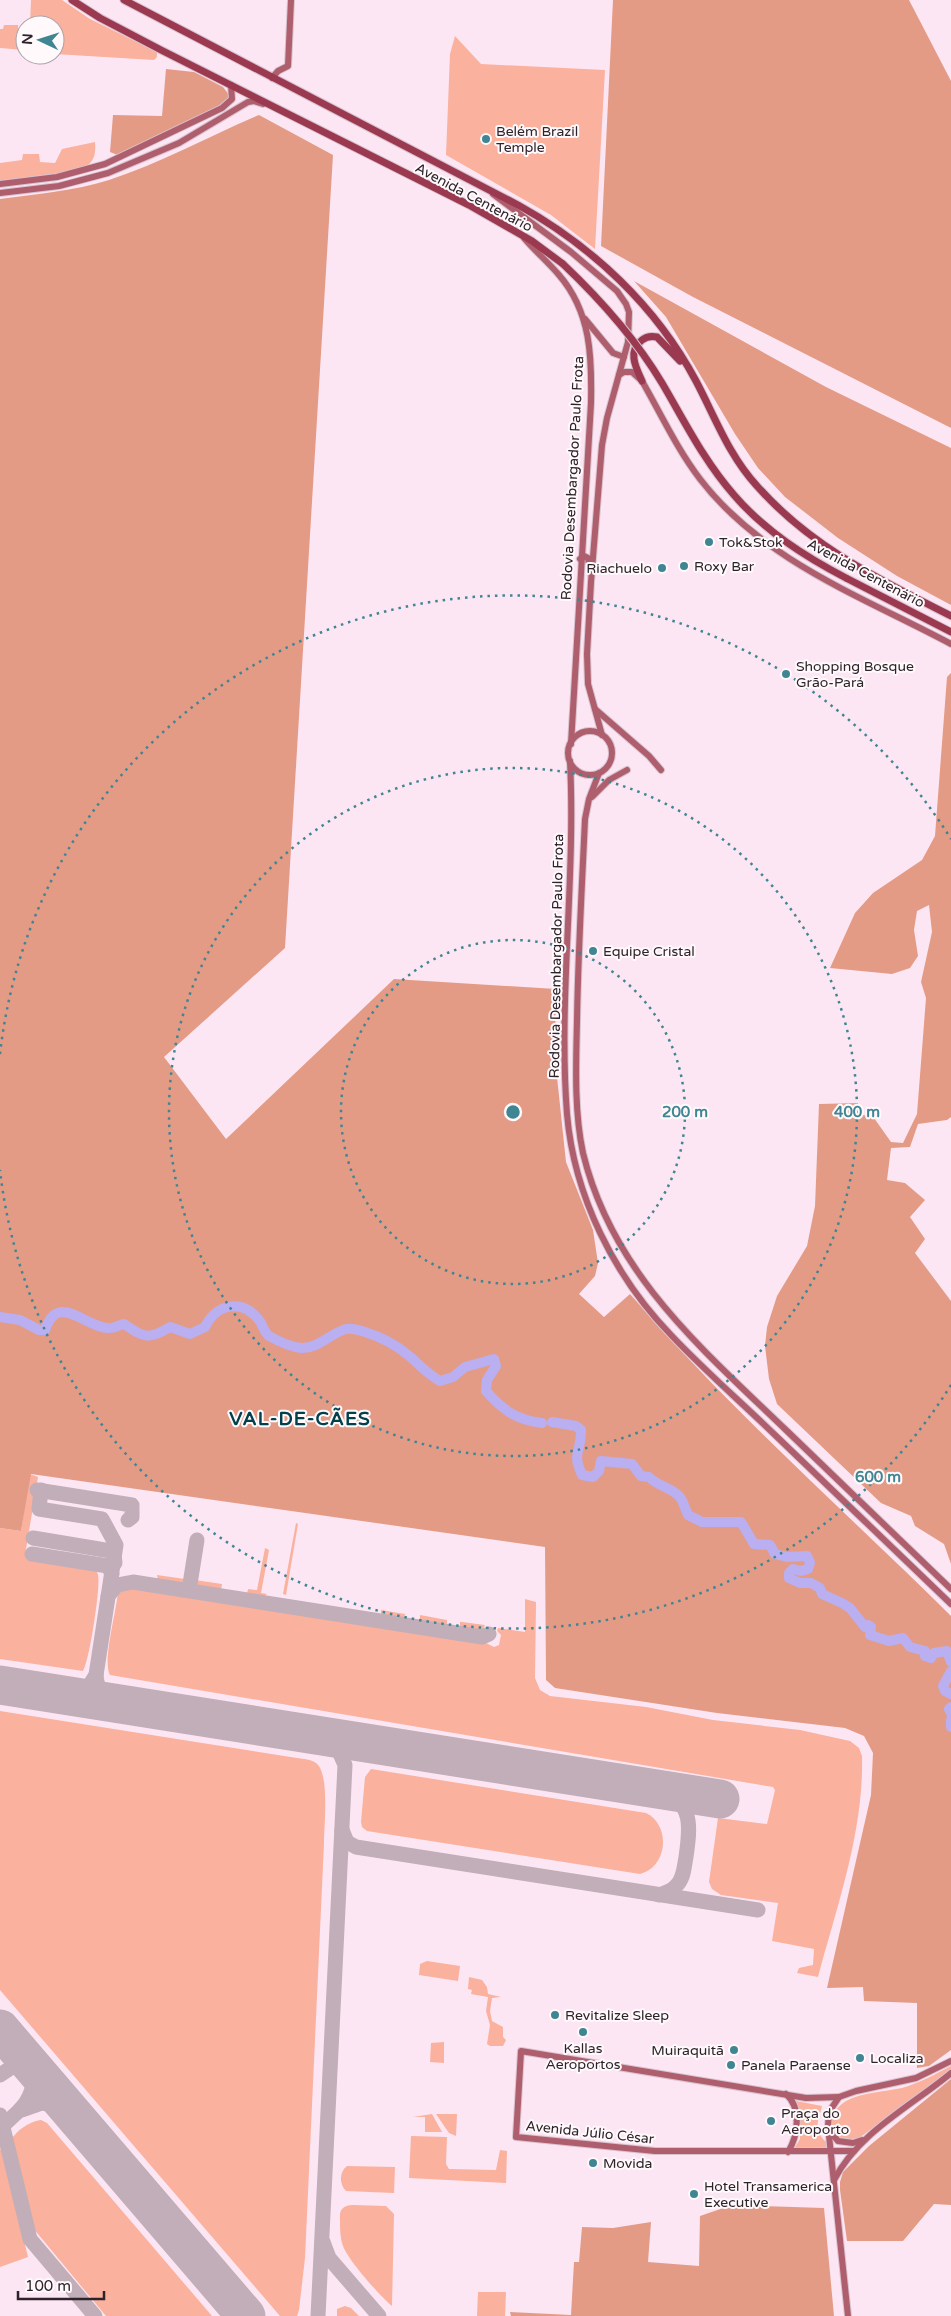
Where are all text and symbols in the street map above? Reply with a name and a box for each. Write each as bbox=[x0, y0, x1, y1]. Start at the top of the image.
north arrow bbox=[15, 15, 65, 65]
text: N bbox=[19, 33, 36, 45]
place label: Belém Brazil Temple bbox=[496, 123, 578, 156]
marker: Belém Brazil Temple bbox=[480, 133, 492, 145]
street label: Avenida Centenário bbox=[412, 159, 535, 236]
street label: Rodovia Desembargador Paulo Frota bbox=[558, 355, 587, 601]
place label: Tok&Stok bbox=[719, 534, 783, 551]
street label: Avenida Centenário bbox=[804, 535, 927, 612]
marker: Tok&Stok bbox=[703, 536, 715, 548]
place label: Roxy Bar bbox=[694, 558, 755, 575]
place label: Riachuelo bbox=[586, 560, 652, 577]
marker: Roxy Bar bbox=[678, 560, 690, 572]
marker: Riachuelo bbox=[656, 562, 668, 574]
place label: Shopping Bosque Grão-Pará bbox=[796, 658, 914, 691]
marker: Shopping Bosque Grão-Pará bbox=[780, 668, 792, 680]
street label: Rodovia Desembargador Paulo Frota bbox=[546, 834, 567, 1078]
place label: Equipe Cristal bbox=[603, 943, 695, 960]
marker: Equipe Cristal bbox=[587, 945, 599, 957]
centre of rings bbox=[504, 1103, 522, 1121]
text: 200 m bbox=[662, 1103, 708, 1121]
text: 400 m bbox=[834, 1103, 880, 1121]
district label: VAL-DE-CÃES bbox=[229, 1407, 371, 1430]
text: 600 m bbox=[855, 1468, 901, 1486]
place label: Revitalize Sleep bbox=[565, 2007, 669, 2024]
marker: Revitalize Sleep bbox=[549, 2009, 561, 2021]
marker: Kallas Aeroportos bbox=[577, 2026, 589, 2038]
place label: Kallas Aeroportos bbox=[545, 2040, 621, 2073]
place label: Muiraquitã bbox=[651, 2042, 724, 2059]
marker: Muiraquitã bbox=[728, 2044, 740, 2056]
place label: Localiza bbox=[870, 2050, 924, 2067]
marker: Localiza bbox=[854, 2052, 866, 2064]
place label: Panela Paraense bbox=[741, 2057, 851, 2074]
marker: Panela Paraense bbox=[725, 2059, 737, 2071]
place label: Praça do Aeroporto bbox=[781, 2105, 849, 2138]
marker: Praça do Aeroporto bbox=[765, 2115, 777, 2127]
street label: Avenida Júlio César bbox=[525, 2117, 656, 2148]
place label: Movida bbox=[603, 2155, 652, 2172]
marker: Movida bbox=[587, 2157, 599, 2169]
place label: Hotel Transamerica Executive bbox=[704, 2178, 832, 2211]
marker: Hotel Transamerica Executive bbox=[688, 2188, 700, 2200]
scale bar bbox=[18, 2268, 104, 2300]
text: 100 m bbox=[25, 2277, 71, 2295]

